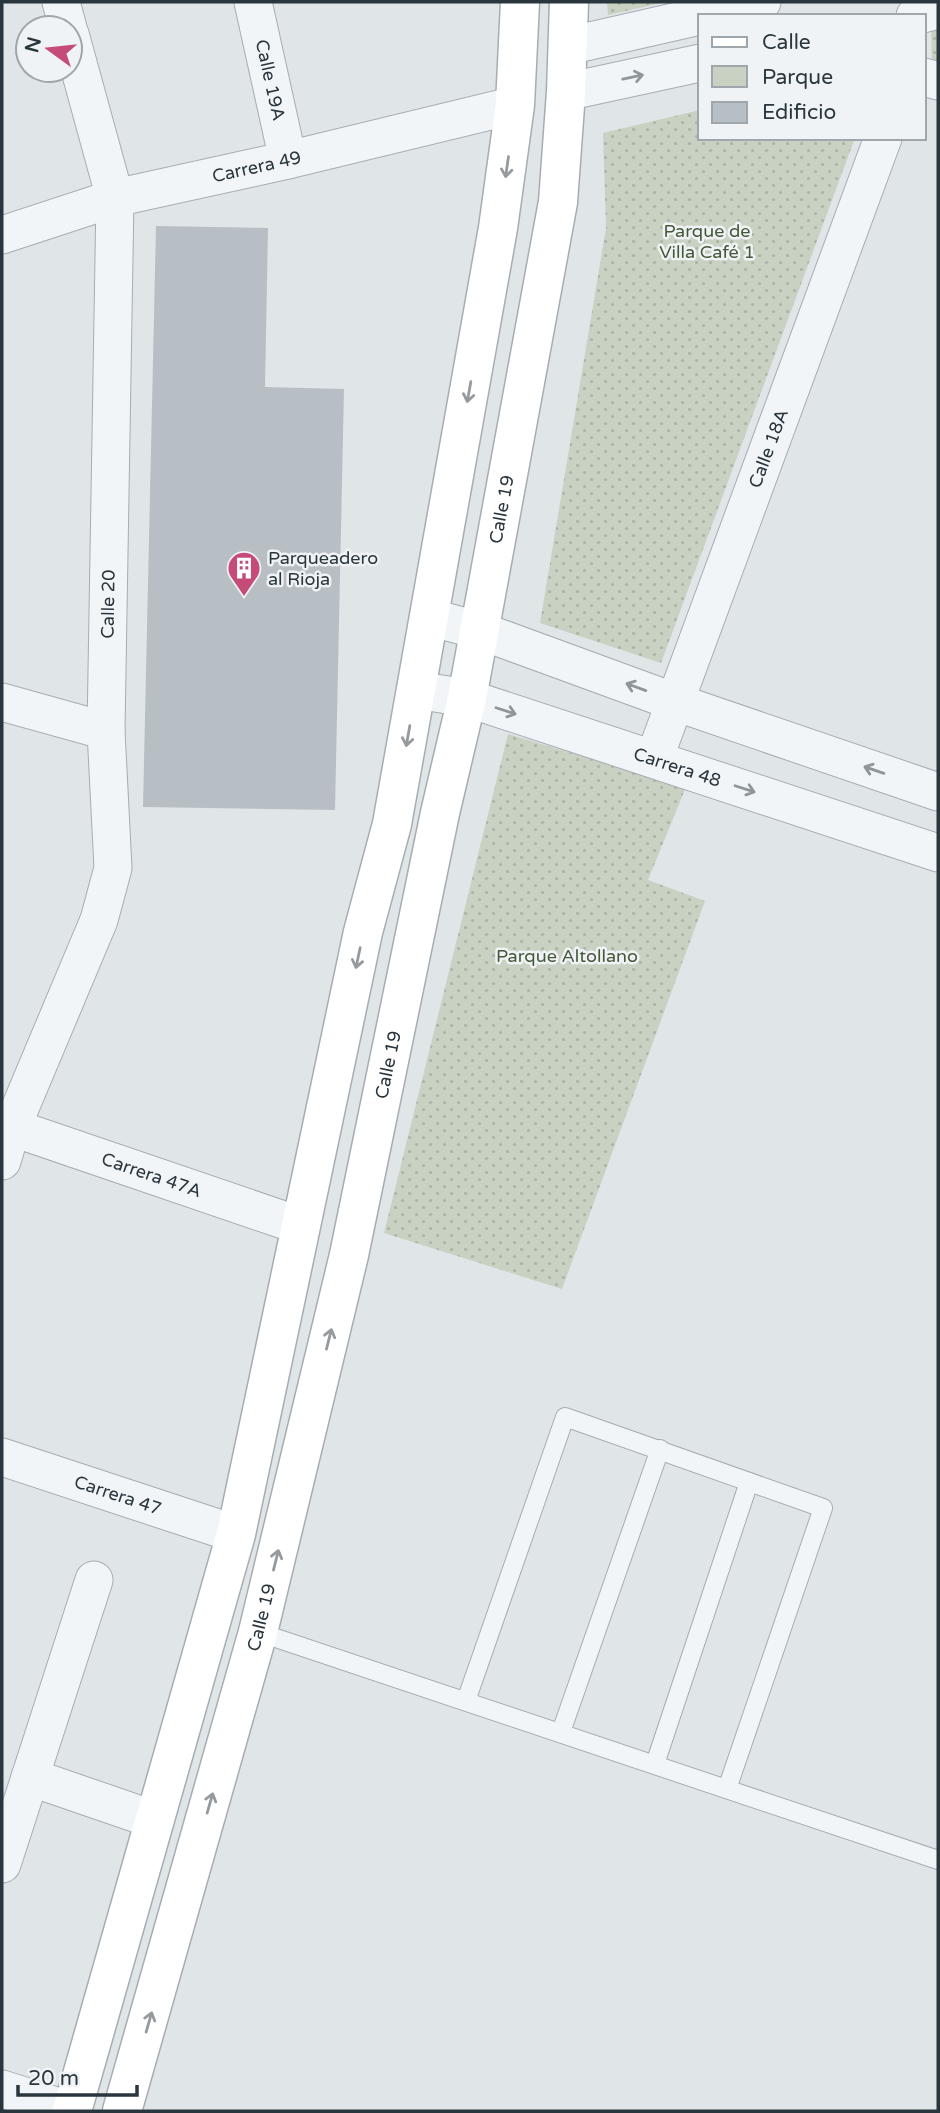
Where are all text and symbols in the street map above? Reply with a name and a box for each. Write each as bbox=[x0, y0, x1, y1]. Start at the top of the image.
north arrow bbox=[14, 14, 84, 84]
legend bbox=[698, 14, 926, 140]
text: Calle bbox=[762, 30, 811, 55]
text: N bbox=[21, 35, 46, 55]
street label: Calle 19A bbox=[251, 37, 290, 123]
text: Parque bbox=[762, 65, 833, 90]
one-way arrow bbox=[621, 70, 644, 84]
text: Edificio bbox=[762, 100, 836, 125]
street label: Carrera 49 bbox=[210, 146, 304, 187]
one-way arrow bbox=[500, 155, 513, 178]
park label: Parque de Villa Café 1 bbox=[659, 220, 755, 263]
one-way arrow bbox=[462, 380, 475, 403]
street label: Calle 18A bbox=[744, 406, 793, 491]
street label: Calle 19 bbox=[485, 473, 519, 545]
place label: Parqueadero al Rioja bbox=[268, 547, 378, 590]
building icon: Parqueadero al Rioja bbox=[225, 549, 263, 598]
street label: Calle 20 bbox=[97, 569, 120, 639]
one-way arrow bbox=[625, 680, 647, 693]
one-way arrow bbox=[495, 705, 517, 718]
one-way arrow bbox=[401, 724, 414, 747]
street label: Carrera 48 bbox=[631, 743, 724, 792]
one-way arrow bbox=[863, 763, 885, 775]
one-way arrow bbox=[734, 784, 756, 796]
park label: Parque Altollano bbox=[496, 945, 638, 967]
one-way arrow bbox=[350, 946, 364, 969]
street label: Calle 19 bbox=[370, 1029, 406, 1101]
street label: Carrera 47A bbox=[99, 1148, 204, 1202]
one-way arrow bbox=[323, 1328, 336, 1351]
street label: Carrera 47 bbox=[71, 1471, 164, 1520]
one-way arrow bbox=[270, 1549, 283, 1572]
street label: Calle 19 bbox=[242, 1581, 280, 1654]
one-way arrow bbox=[205, 1793, 218, 1815]
one-way arrow bbox=[143, 2012, 156, 2034]
scale bar bbox=[18, 2054, 136, 2098]
text: 20 m bbox=[28, 2066, 79, 2091]

